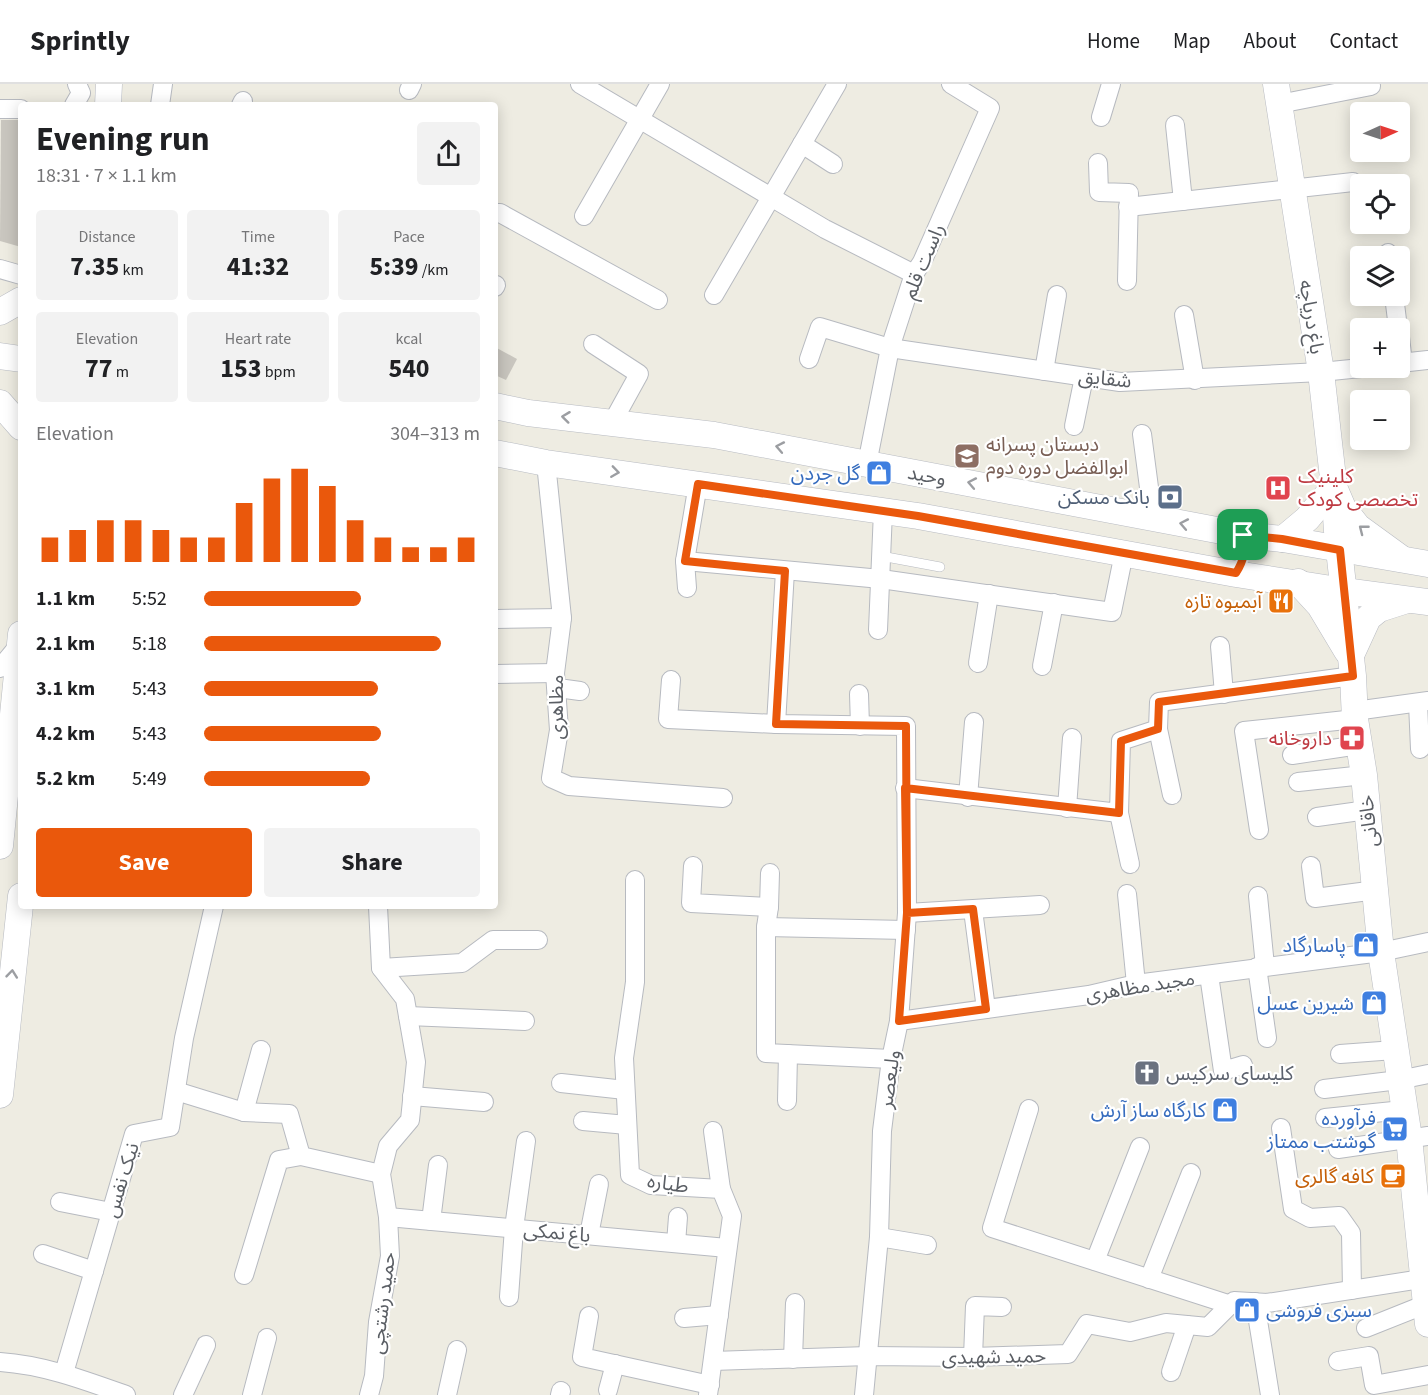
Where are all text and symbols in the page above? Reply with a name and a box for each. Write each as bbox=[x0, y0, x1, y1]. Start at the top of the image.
text: Sprintly bbox=[30, 21, 130, 61]
text: Home bbox=[1087, 26, 1140, 56]
text: Map bbox=[1173, 26, 1211, 56]
text: About bbox=[1244, 26, 1296, 56]
text: Contact bbox=[1329, 26, 1398, 56]
north arrow bbox=[1350, 102, 1410, 162]
map controls bbox=[1350, 102, 1410, 450]
text: Evening run bbox=[36, 116, 210, 163]
button: share bbox=[417, 122, 480, 185]
text: 18:31 · 7 × 1.1 km bbox=[36, 162, 177, 190]
button: locate bbox=[1350, 174, 1410, 234]
street label: راست قلم bbox=[896, 219, 952, 303]
text: Distance bbox=[79, 226, 135, 248]
text: Time bbox=[241, 226, 275, 248]
text: Pace bbox=[393, 226, 425, 248]
button: layers bbox=[1350, 246, 1410, 306]
text: 7.35 bbox=[70, 248, 119, 285]
text: 41:32 bbox=[227, 248, 289, 285]
text: 5:39 bbox=[370, 248, 419, 285]
text: km bbox=[119, 259, 144, 281]
text: /km bbox=[419, 259, 448, 281]
street label: باغ دریاچه bbox=[1291, 278, 1331, 356]
button: + bbox=[1350, 318, 1410, 378]
text: Elevation bbox=[76, 328, 138, 350]
text: Heart rate bbox=[225, 328, 291, 350]
text: kcal bbox=[396, 328, 422, 350]
text: 77 bbox=[85, 350, 113, 387]
text: 153 bbox=[220, 350, 261, 387]
text: 540 bbox=[388, 350, 430, 387]
text: m bbox=[113, 361, 129, 383]
text: bpm bbox=[261, 361, 296, 383]
street label: شقایق bbox=[1077, 362, 1133, 396]
button: − bbox=[1350, 390, 1410, 450]
one-way arrow bbox=[562, 411, 571, 424]
text: Elevation bbox=[36, 420, 114, 448]
text: 304–313 m bbox=[390, 420, 480, 448]
place label: دبستان پسرانه ابوالفضل دوره دوم bbox=[986, 431, 1128, 482]
one-way arrow bbox=[775, 441, 785, 454]
school or university icon: دبستان پسرانه ابوالفضل دوره دوم bbox=[952, 441, 982, 471]
shop icon: گل جردن bbox=[864, 458, 894, 488]
street label: وحید bbox=[905, 459, 948, 493]
place label: گل جردن bbox=[791, 460, 861, 488]
place label: کلینیک تخصصی کودک bbox=[1298, 463, 1418, 514]
one-way arrow bbox=[610, 466, 619, 478]
hospital icon: کلینیک تخصصی کودک bbox=[1263, 473, 1293, 503]
one-way arrow bbox=[967, 477, 977, 490]
bank icon: بانک مسکن bbox=[1155, 482, 1185, 512]
place label: بانک مسکن bbox=[1058, 484, 1150, 512]
pin bbox=[1217, 509, 1268, 560]
one-way arrow bbox=[1179, 518, 1189, 531]
icon: arrive bbox=[1226, 518, 1259, 551]
one-way arrow bbox=[1359, 526, 1370, 537]
text: 1.1 km bbox=[36, 585, 95, 613]
text: 5:52 bbox=[132, 585, 167, 613]
restaurant icon: آبمیوه تازه bbox=[1266, 586, 1296, 616]
place label: آبمیوه تازه bbox=[1185, 588, 1263, 616]
text: 2.1 km bbox=[36, 630, 95, 658]
text: 5:18 bbox=[132, 630, 167, 658]
street label: مظاهری bbox=[543, 674, 571, 740]
text: 3.1 km bbox=[36, 675, 95, 703]
text: 5:43 bbox=[132, 675, 167, 703]
text: 4.2 km bbox=[36, 720, 95, 748]
text: 5:43 bbox=[132, 720, 167, 748]
pharmacy icon: داروخانه bbox=[1337, 723, 1367, 753]
place label: داروخانه bbox=[1269, 725, 1332, 753]
text: 5.2 km bbox=[36, 765, 95, 793]
text: 5:49 bbox=[132, 765, 167, 793]
street label: خاقانی bbox=[1352, 793, 1386, 848]
button: Save bbox=[36, 828, 252, 897]
button: Share bbox=[264, 828, 480, 897]
shop icon: پاسارگاد bbox=[1351, 930, 1381, 960]
place label: پاسارگاد bbox=[1283, 932, 1346, 960]
street label: مجید مظاهری bbox=[1083, 965, 1197, 1009]
one-way arrow bbox=[5, 970, 18, 979]
shop icon: شیرین عسل bbox=[1359, 988, 1389, 1018]
place label: شیرین عسل bbox=[1257, 990, 1354, 1018]
street label: ولیعصر bbox=[872, 1048, 908, 1111]
church icon: کلیسای سرکیس bbox=[1132, 1058, 1162, 1088]
place label: کلیسای سرکیس bbox=[1166, 1060, 1294, 1088]
shop icon: کارگاه ساز آرش bbox=[1210, 1095, 1240, 1125]
place label: کارگاه ساز آرش bbox=[1091, 1097, 1207, 1125]
place label: فرآورده گوشتب ممتاز bbox=[1266, 1105, 1377, 1156]
supermarket icon: فرآورده گوشتب ممتاز bbox=[1380, 1114, 1410, 1144]
street label: نیک نفس bbox=[97, 1139, 147, 1221]
cafe icon: کافه گالری bbox=[1378, 1161, 1408, 1191]
place label: کافه گالری bbox=[1295, 1163, 1375, 1191]
street label: طیاره bbox=[645, 1167, 690, 1201]
street label: باغ نمکی bbox=[522, 1216, 592, 1250]
street label: حمید رشتچی bbox=[363, 1250, 403, 1356]
shop icon: سبزی فروشی bbox=[1232, 1295, 1262, 1325]
place label: سبزی فروشی bbox=[1266, 1297, 1372, 1325]
street label: حمید شهیدی bbox=[941, 1342, 1047, 1372]

